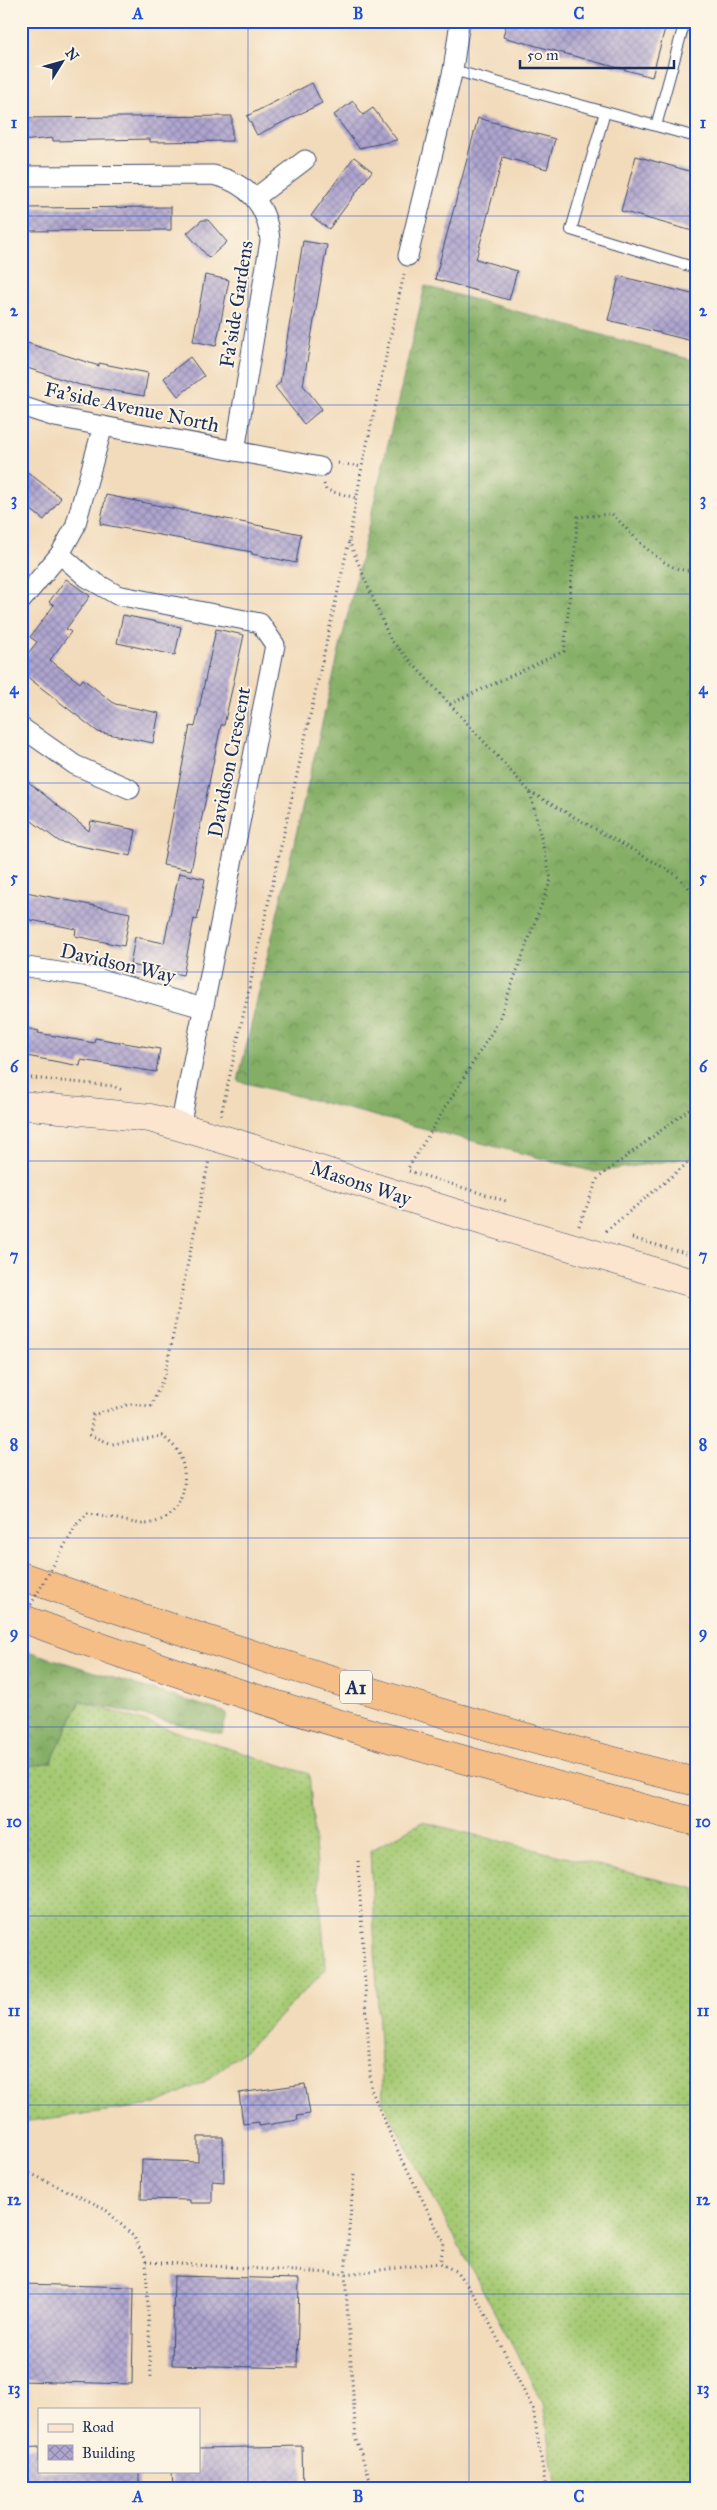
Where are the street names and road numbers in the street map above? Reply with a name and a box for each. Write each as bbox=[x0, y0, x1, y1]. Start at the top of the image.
street label: Fa'side Gardens bbox=[214, 239, 258, 369]
street label: Fa'side Avenue North bbox=[42, 377, 222, 437]
street label: Davidson Crescent bbox=[203, 685, 255, 839]
street label: Davidson Way bbox=[58, 938, 179, 988]
street label: Masons Way bbox=[308, 1155, 415, 1211]
road number: A1 bbox=[340, 1670, 372, 1704]

